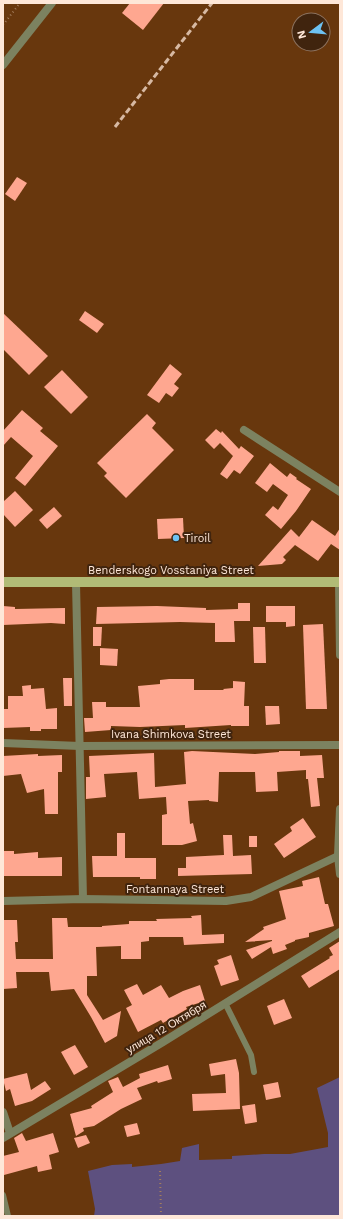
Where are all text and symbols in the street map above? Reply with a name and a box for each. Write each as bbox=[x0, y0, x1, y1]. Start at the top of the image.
north arrow bbox=[291, 12, 331, 52]
text: N bbox=[294, 29, 309, 40]
place label: Tiroil bbox=[184, 532, 211, 545]
marker: Tiroil bbox=[171, 533, 181, 543]
street label: Benderskogo Vosstaniya Street bbox=[88, 564, 254, 577]
street label: Ivana Shimkova Street bbox=[111, 728, 231, 741]
street label: Fontannaya Street bbox=[126, 883, 224, 896]
street label: улица 12 Октября bbox=[124, 998, 209, 1056]

